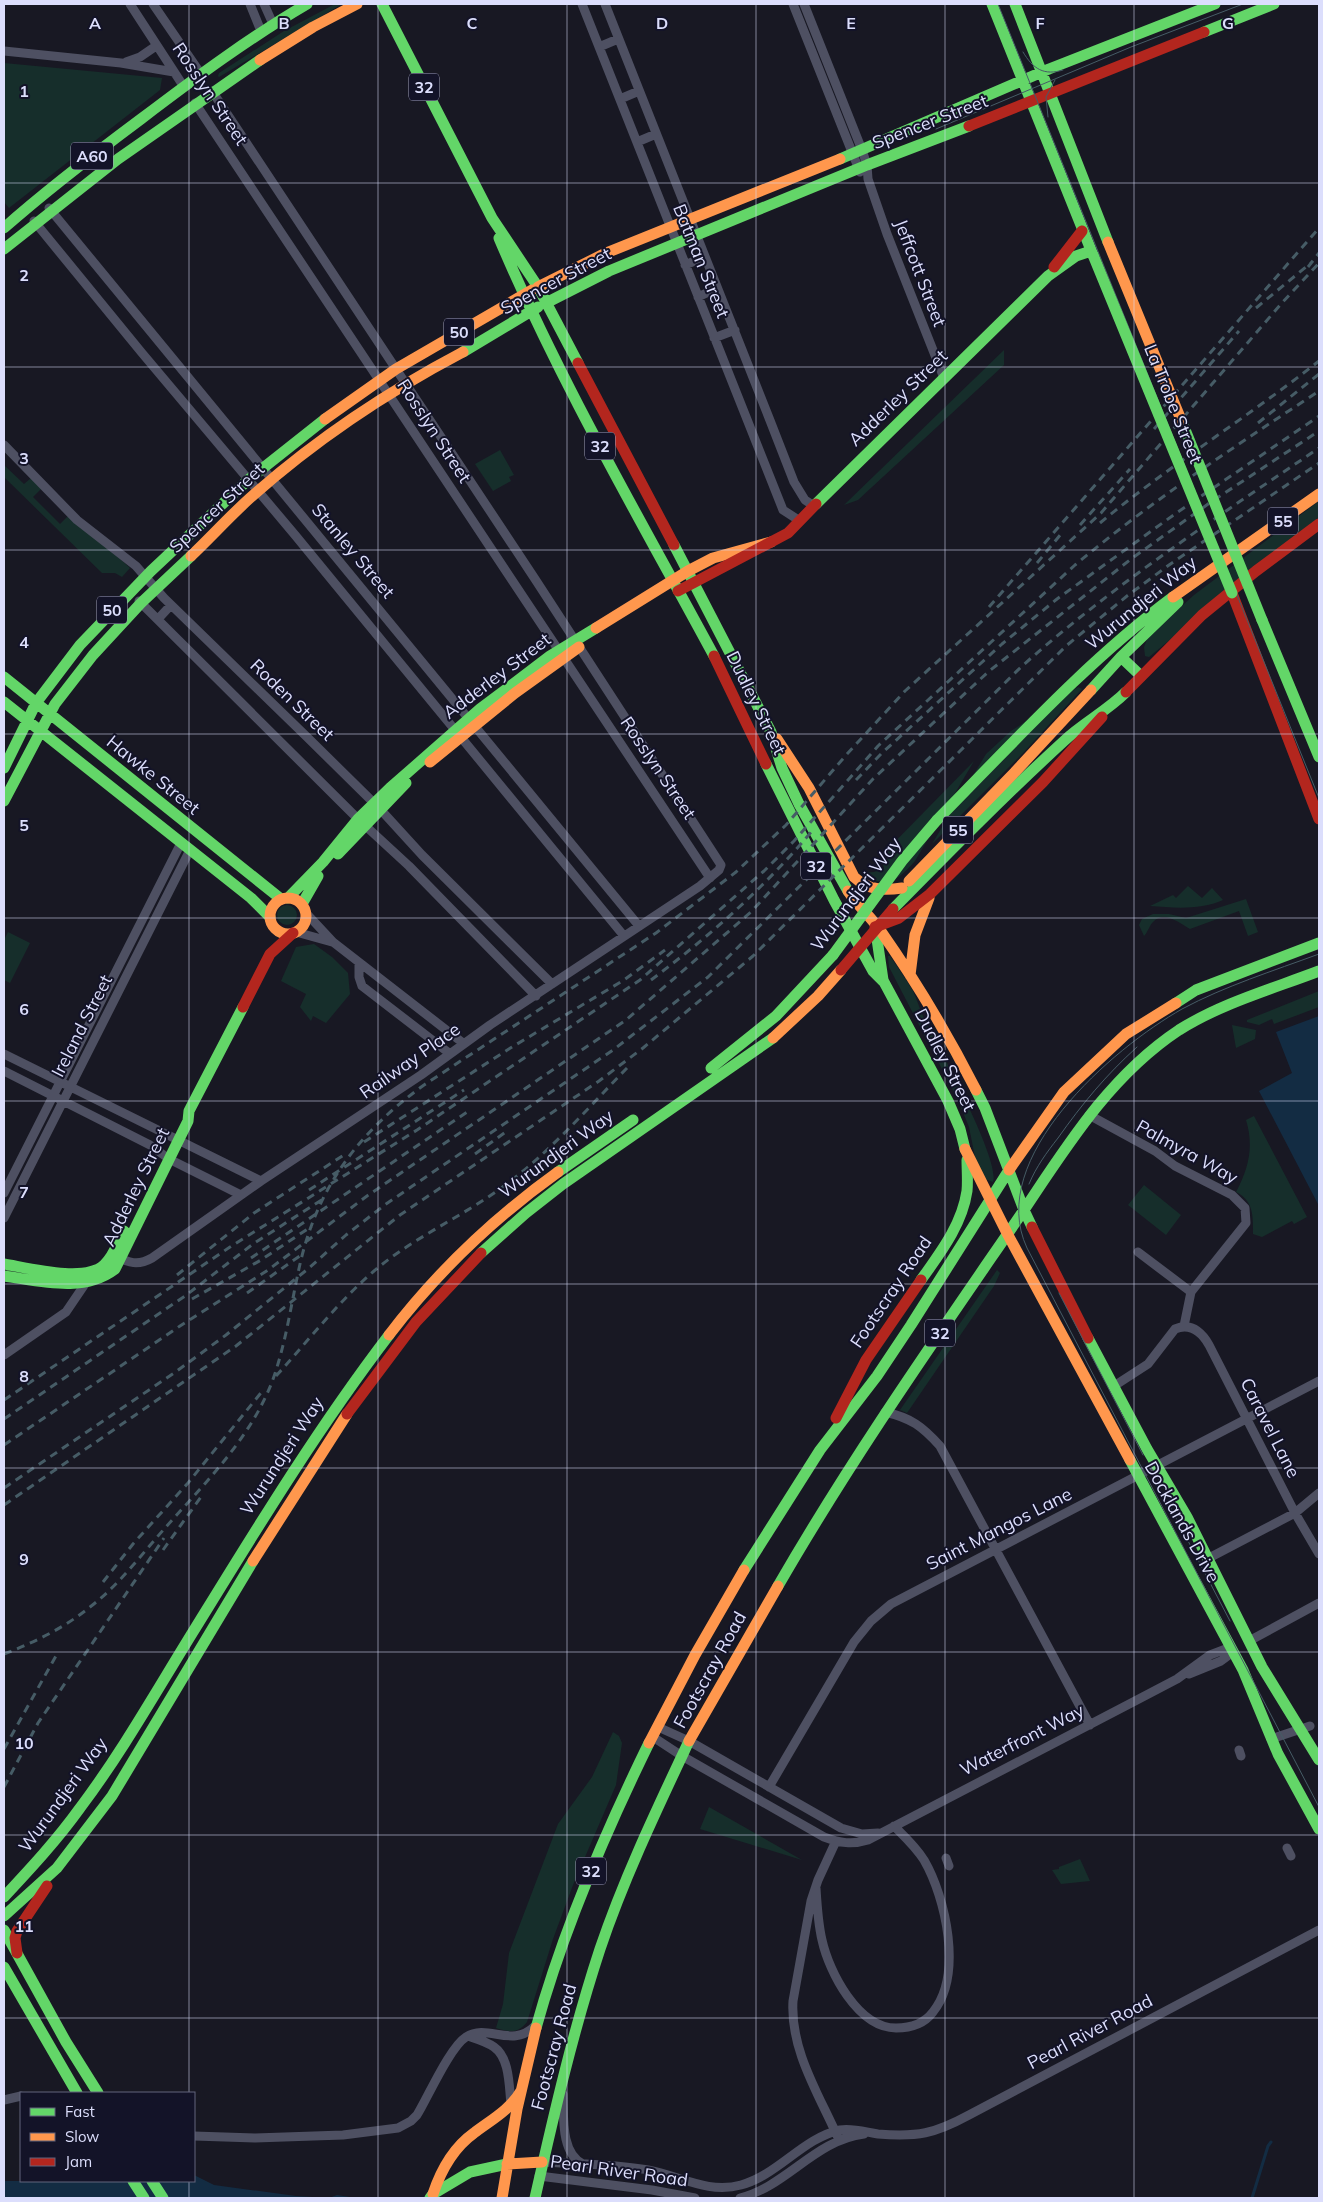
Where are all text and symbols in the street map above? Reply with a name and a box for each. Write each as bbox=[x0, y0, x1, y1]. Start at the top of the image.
text: A bbox=[89, 13, 101, 33]
text: B bbox=[278, 13, 290, 33]
text: C bbox=[467, 13, 478, 33]
text: D bbox=[656, 13, 668, 33]
text: E bbox=[846, 13, 856, 33]
text: F bbox=[1035, 13, 1045, 33]
text: G bbox=[1222, 13, 1234, 33]
street label: Rosslyn Street bbox=[168, 38, 253, 150]
road number: 32 bbox=[409, 74, 439, 100]
text: 1 bbox=[19, 81, 29, 101]
street label: Spencer Street bbox=[869, 89, 991, 154]
road number: A60 bbox=[71, 142, 113, 170]
street label: Batman Street bbox=[668, 200, 735, 321]
street label: Jeffcott Street bbox=[889, 216, 951, 330]
street label: Spencer Street bbox=[497, 242, 615, 319]
text: 2 bbox=[19, 265, 29, 285]
road number: 50 bbox=[444, 318, 474, 346]
street label: La Trobe Street bbox=[1139, 341, 1208, 467]
street label: Adderley Street bbox=[843, 345, 952, 451]
street label: Rosslyn Street bbox=[392, 374, 477, 487]
road number: 32 bbox=[585, 432, 615, 460]
text: 3 bbox=[19, 448, 29, 468]
street label: Spencer Street bbox=[164, 458, 269, 558]
street label: Stanley Street bbox=[307, 499, 400, 603]
road number: 55 bbox=[1268, 508, 1298, 534]
street label: Wurundjeri Way bbox=[1080, 550, 1201, 655]
road number: 50 bbox=[97, 596, 127, 624]
street label: Adderley Street bbox=[438, 628, 555, 724]
text: 4 bbox=[19, 632, 29, 652]
street label: Dudley Street bbox=[721, 647, 791, 758]
street label: Roden Street bbox=[245, 654, 339, 745]
street label: Rosslyn Street bbox=[616, 712, 701, 824]
street label: Hawke Street bbox=[102, 730, 205, 819]
text: 5 bbox=[19, 815, 29, 835]
road number: 55 bbox=[943, 816, 973, 844]
street label: Wurundjeri Way bbox=[805, 832, 906, 955]
road number: 32 bbox=[801, 852, 831, 879]
street label: Ireland Street bbox=[46, 971, 117, 1081]
text: 6 bbox=[19, 999, 29, 1019]
street label: Dudley Street bbox=[910, 1004, 981, 1115]
street label: Railway Place bbox=[355, 1017, 464, 1104]
street label: Wurundjeri Way bbox=[494, 1104, 618, 1203]
street label: Palmyra Way bbox=[1132, 1114, 1243, 1189]
street label: Adderley Street bbox=[97, 1124, 174, 1250]
text: 7 bbox=[19, 1182, 29, 1202]
street label: Footscray Road bbox=[845, 1231, 936, 1352]
road number: 32 bbox=[925, 1320, 955, 1346]
text: 8 bbox=[19, 1366, 29, 1386]
street label: Caravel Lane bbox=[1235, 1374, 1305, 1482]
street label: Wurundjeri Way bbox=[235, 1392, 329, 1519]
street label: Docklands Drive bbox=[1140, 1457, 1225, 1587]
street label: Saint Mangos Lane bbox=[922, 1482, 1075, 1575]
text: 9 bbox=[19, 1549, 29, 1569]
street label: Footscray Road bbox=[668, 1607, 751, 1732]
street label: Waterfront Way bbox=[956, 1698, 1088, 1781]
street label: Wurundjeri Way bbox=[13, 1732, 112, 1857]
text: 10 bbox=[14, 1733, 34, 1753]
road number: 32 bbox=[576, 1858, 606, 1884]
text: 11 bbox=[14, 1916, 34, 1936]
street label: Footscray Road bbox=[526, 1981, 581, 2113]
street label: Pearl River Road bbox=[1023, 1989, 1156, 2074]
legend bbox=[20, 2092, 195, 2182]
text: Fast bbox=[65, 2102, 95, 2121]
text: Slow bbox=[65, 2127, 99, 2146]
street label: Pearl River Road bbox=[549, 2149, 689, 2192]
text: Jam bbox=[65, 2152, 92, 2171]

